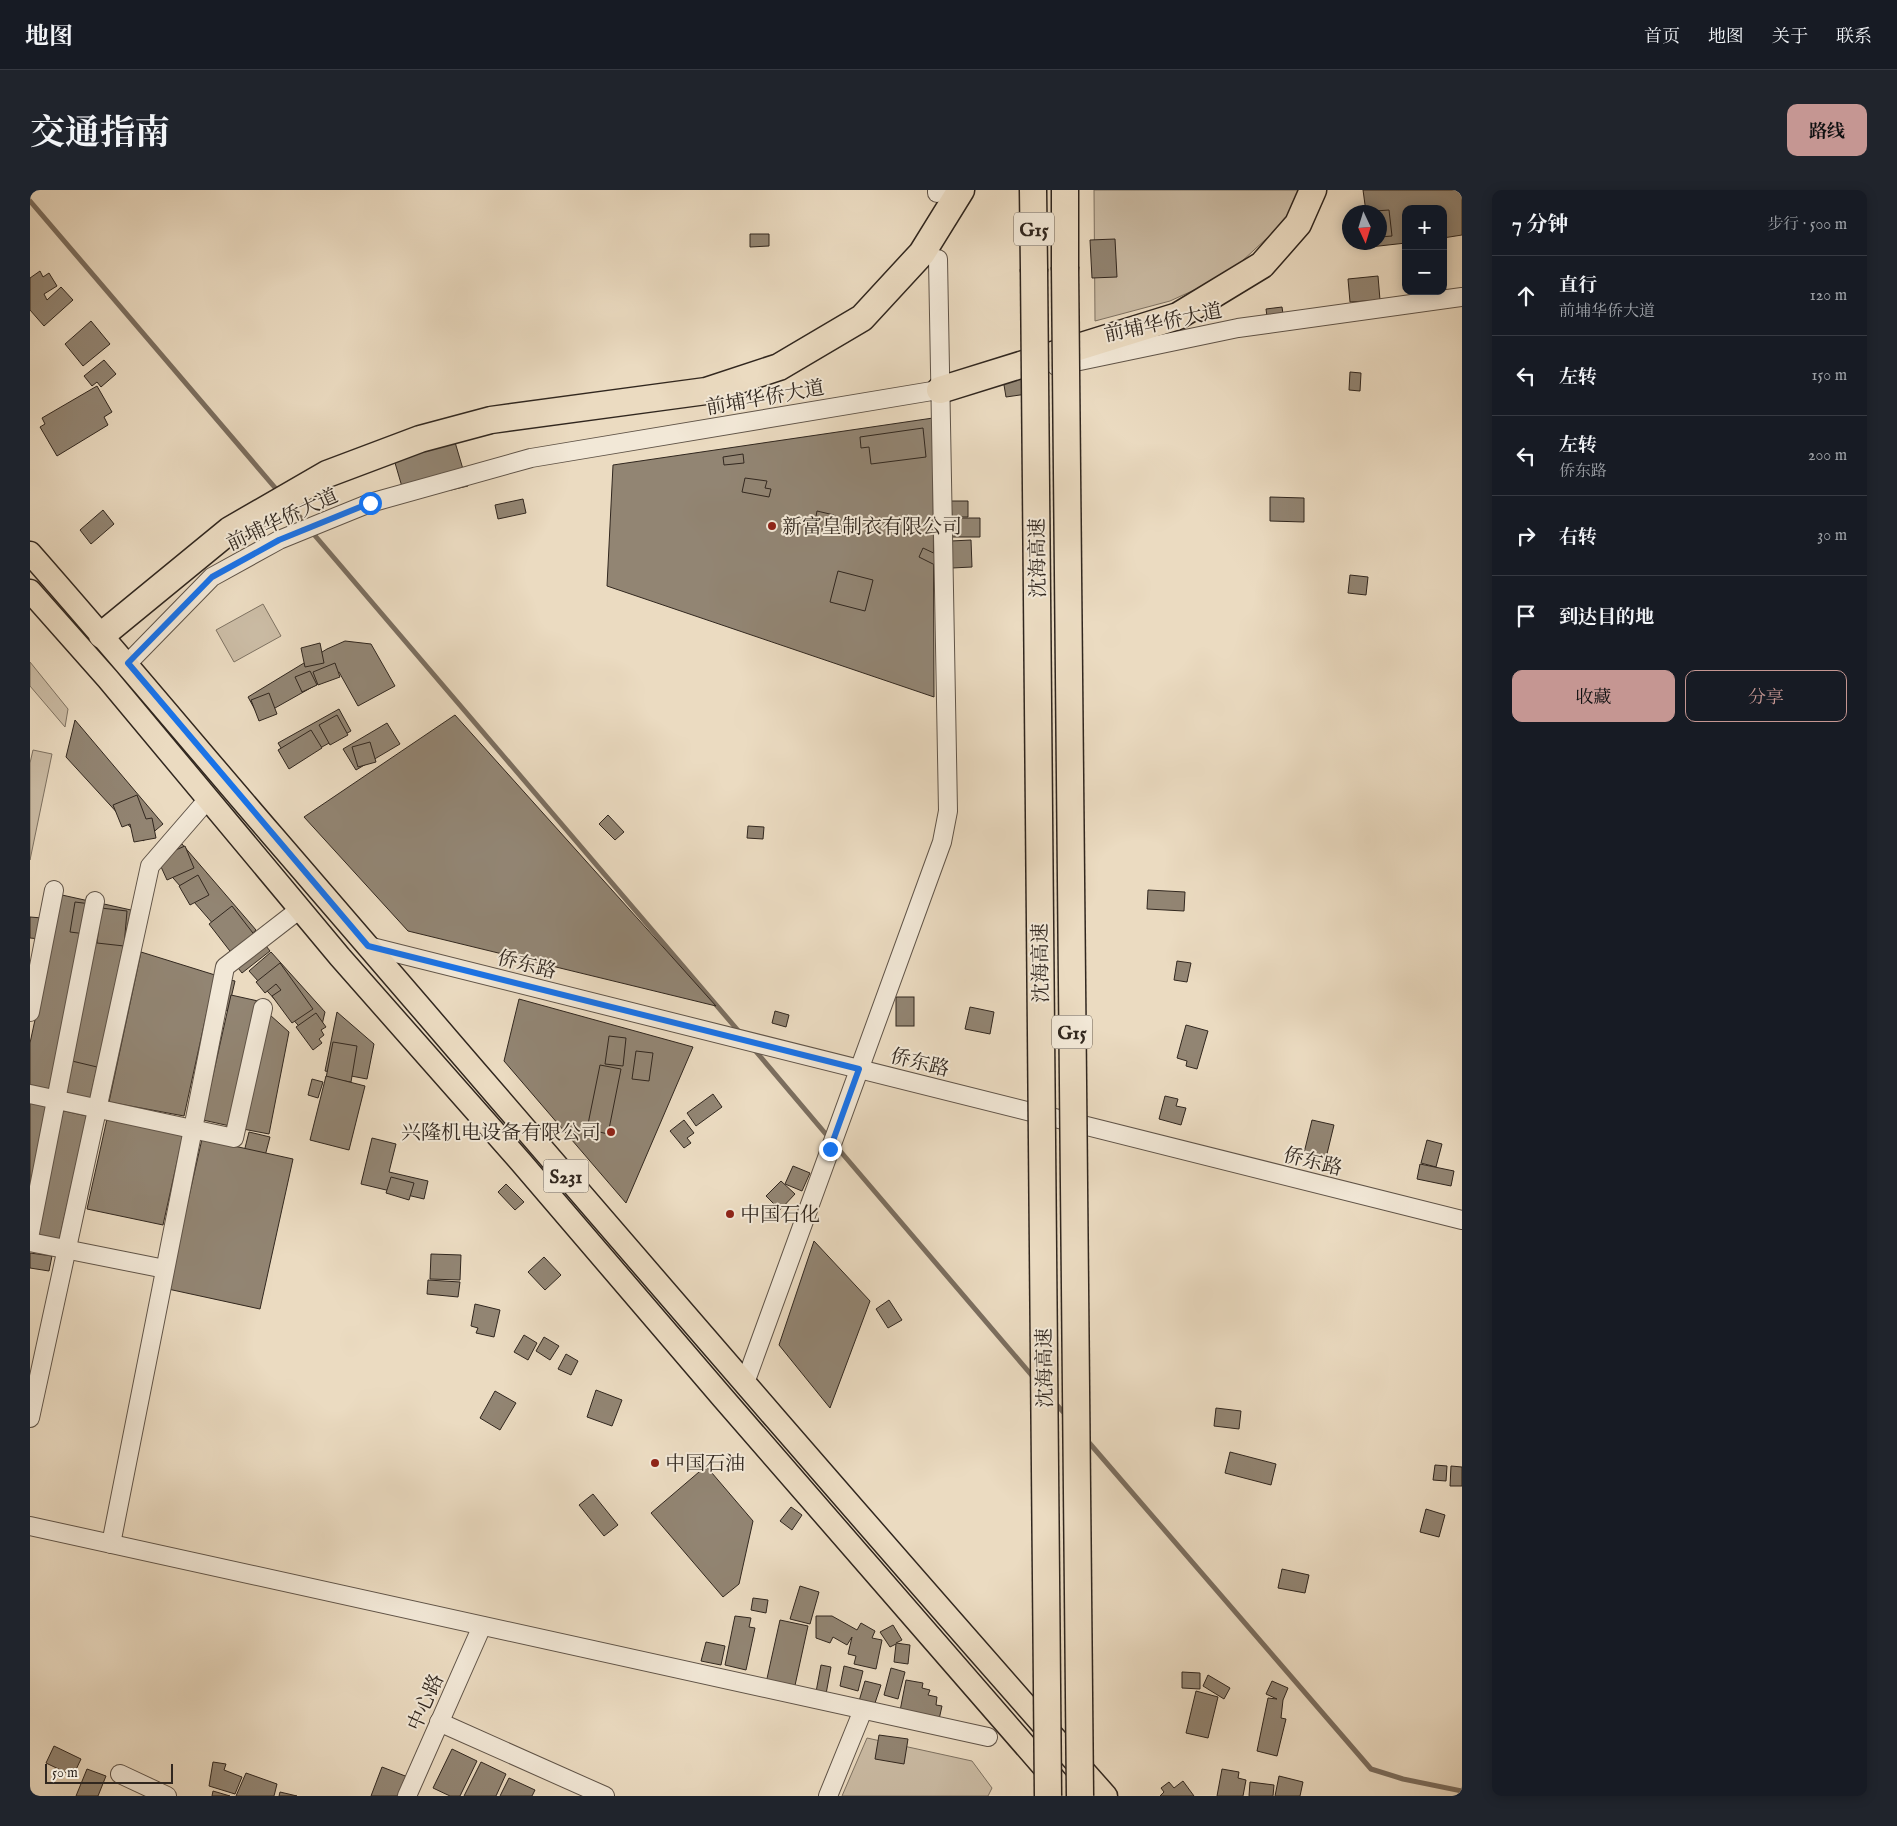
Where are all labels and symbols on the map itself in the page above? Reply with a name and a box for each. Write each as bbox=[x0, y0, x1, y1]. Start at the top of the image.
north arrow bbox=[1342, 205, 1387, 250]
road number: G15 bbox=[1014, 212, 1054, 246]
street label: 前埔华侨大道 bbox=[1102, 299, 1225, 348]
street label: 前埔华侨大道 bbox=[704, 376, 827, 421]
street label: 前埔华侨大道 bbox=[223, 484, 342, 557]
route start bbox=[359, 492, 382, 515]
place label: 新富皇制衣有限公司 bbox=[782, 515, 962, 540]
street label: 沈海高速 bbox=[1025, 518, 1052, 598]
marker: 新富皇制衣有限公司 bbox=[766, 520, 778, 532]
street label: 沈海高速 bbox=[1028, 923, 1055, 1003]
street label: 侨东路 bbox=[495, 946, 559, 985]
road number: G15 bbox=[1052, 1016, 1092, 1049]
street label: 侨东路 bbox=[888, 1044, 952, 1083]
place label: 兴隆机电设备有限公司 bbox=[401, 1121, 601, 1146]
marker: 兴隆机电设备有限公司 bbox=[605, 1126, 617, 1138]
route end bbox=[819, 1138, 842, 1161]
street label: 侨东路 bbox=[1281, 1143, 1345, 1182]
road number: S231 bbox=[544, 1159, 588, 1192]
place label: 中国石化 bbox=[740, 1203, 820, 1228]
marker: 中国石化 bbox=[724, 1208, 736, 1220]
street label: 沈海高速 bbox=[1032, 1328, 1059, 1408]
place label: 中国石油 bbox=[665, 1452, 745, 1477]
marker: 中国石油 bbox=[649, 1457, 661, 1469]
street label: 中心路 bbox=[403, 1670, 450, 1735]
scale bar bbox=[45, 1761, 172, 1784]

